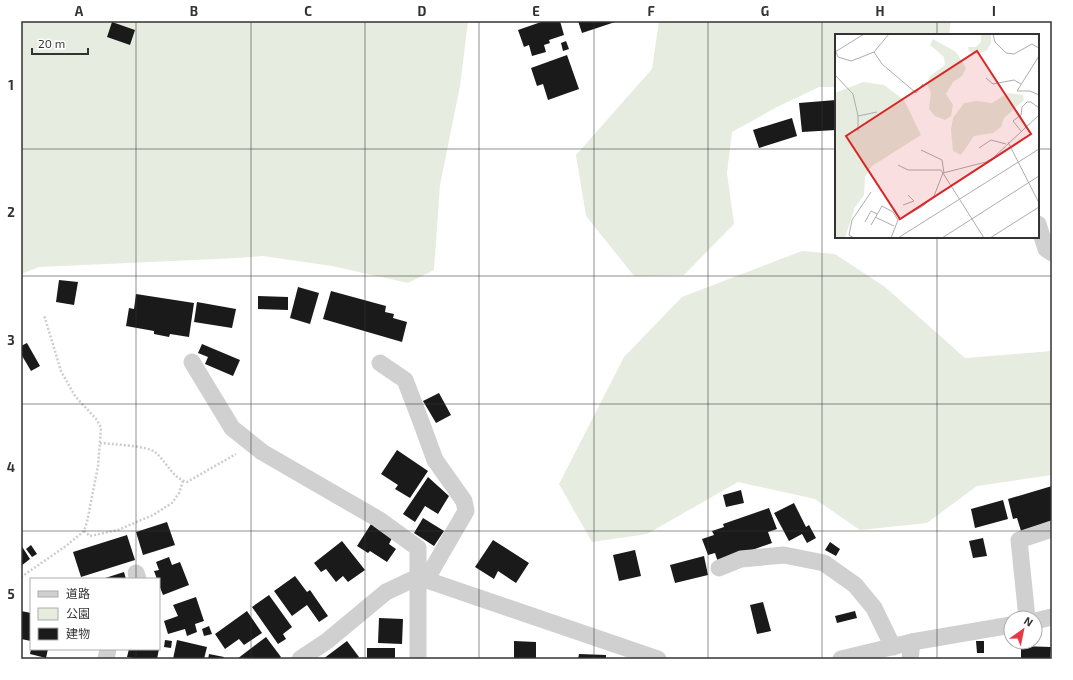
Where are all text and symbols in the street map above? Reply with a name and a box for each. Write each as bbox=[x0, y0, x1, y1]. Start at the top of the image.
text: A bbox=[75, 3, 84, 19]
text: B bbox=[190, 3, 198, 19]
text: C bbox=[304, 3, 312, 19]
text: D bbox=[418, 3, 427, 19]
text: E bbox=[532, 3, 540, 19]
text: F bbox=[647, 3, 655, 19]
text: G bbox=[761, 3, 769, 19]
text: H bbox=[876, 3, 885, 19]
text: I bbox=[992, 3, 996, 19]
scale bar bbox=[32, 30, 88, 56]
inset map bbox=[835, 34, 1039, 238]
text: 20 m bbox=[38, 36, 65, 50]
text: 1 bbox=[8, 77, 14, 93]
text: 2 bbox=[7, 204, 15, 220]
text: 3 bbox=[7, 332, 15, 348]
text: 4 bbox=[7, 459, 15, 475]
legend bbox=[30, 578, 160, 650]
text: 5 bbox=[7, 586, 15, 602]
text: 道路 bbox=[66, 586, 90, 600]
text: 公園 bbox=[66, 606, 90, 620]
north arrow bbox=[1003, 610, 1043, 650]
text: N bbox=[1022, 614, 1036, 629]
text: 建物 bbox=[66, 626, 90, 640]

